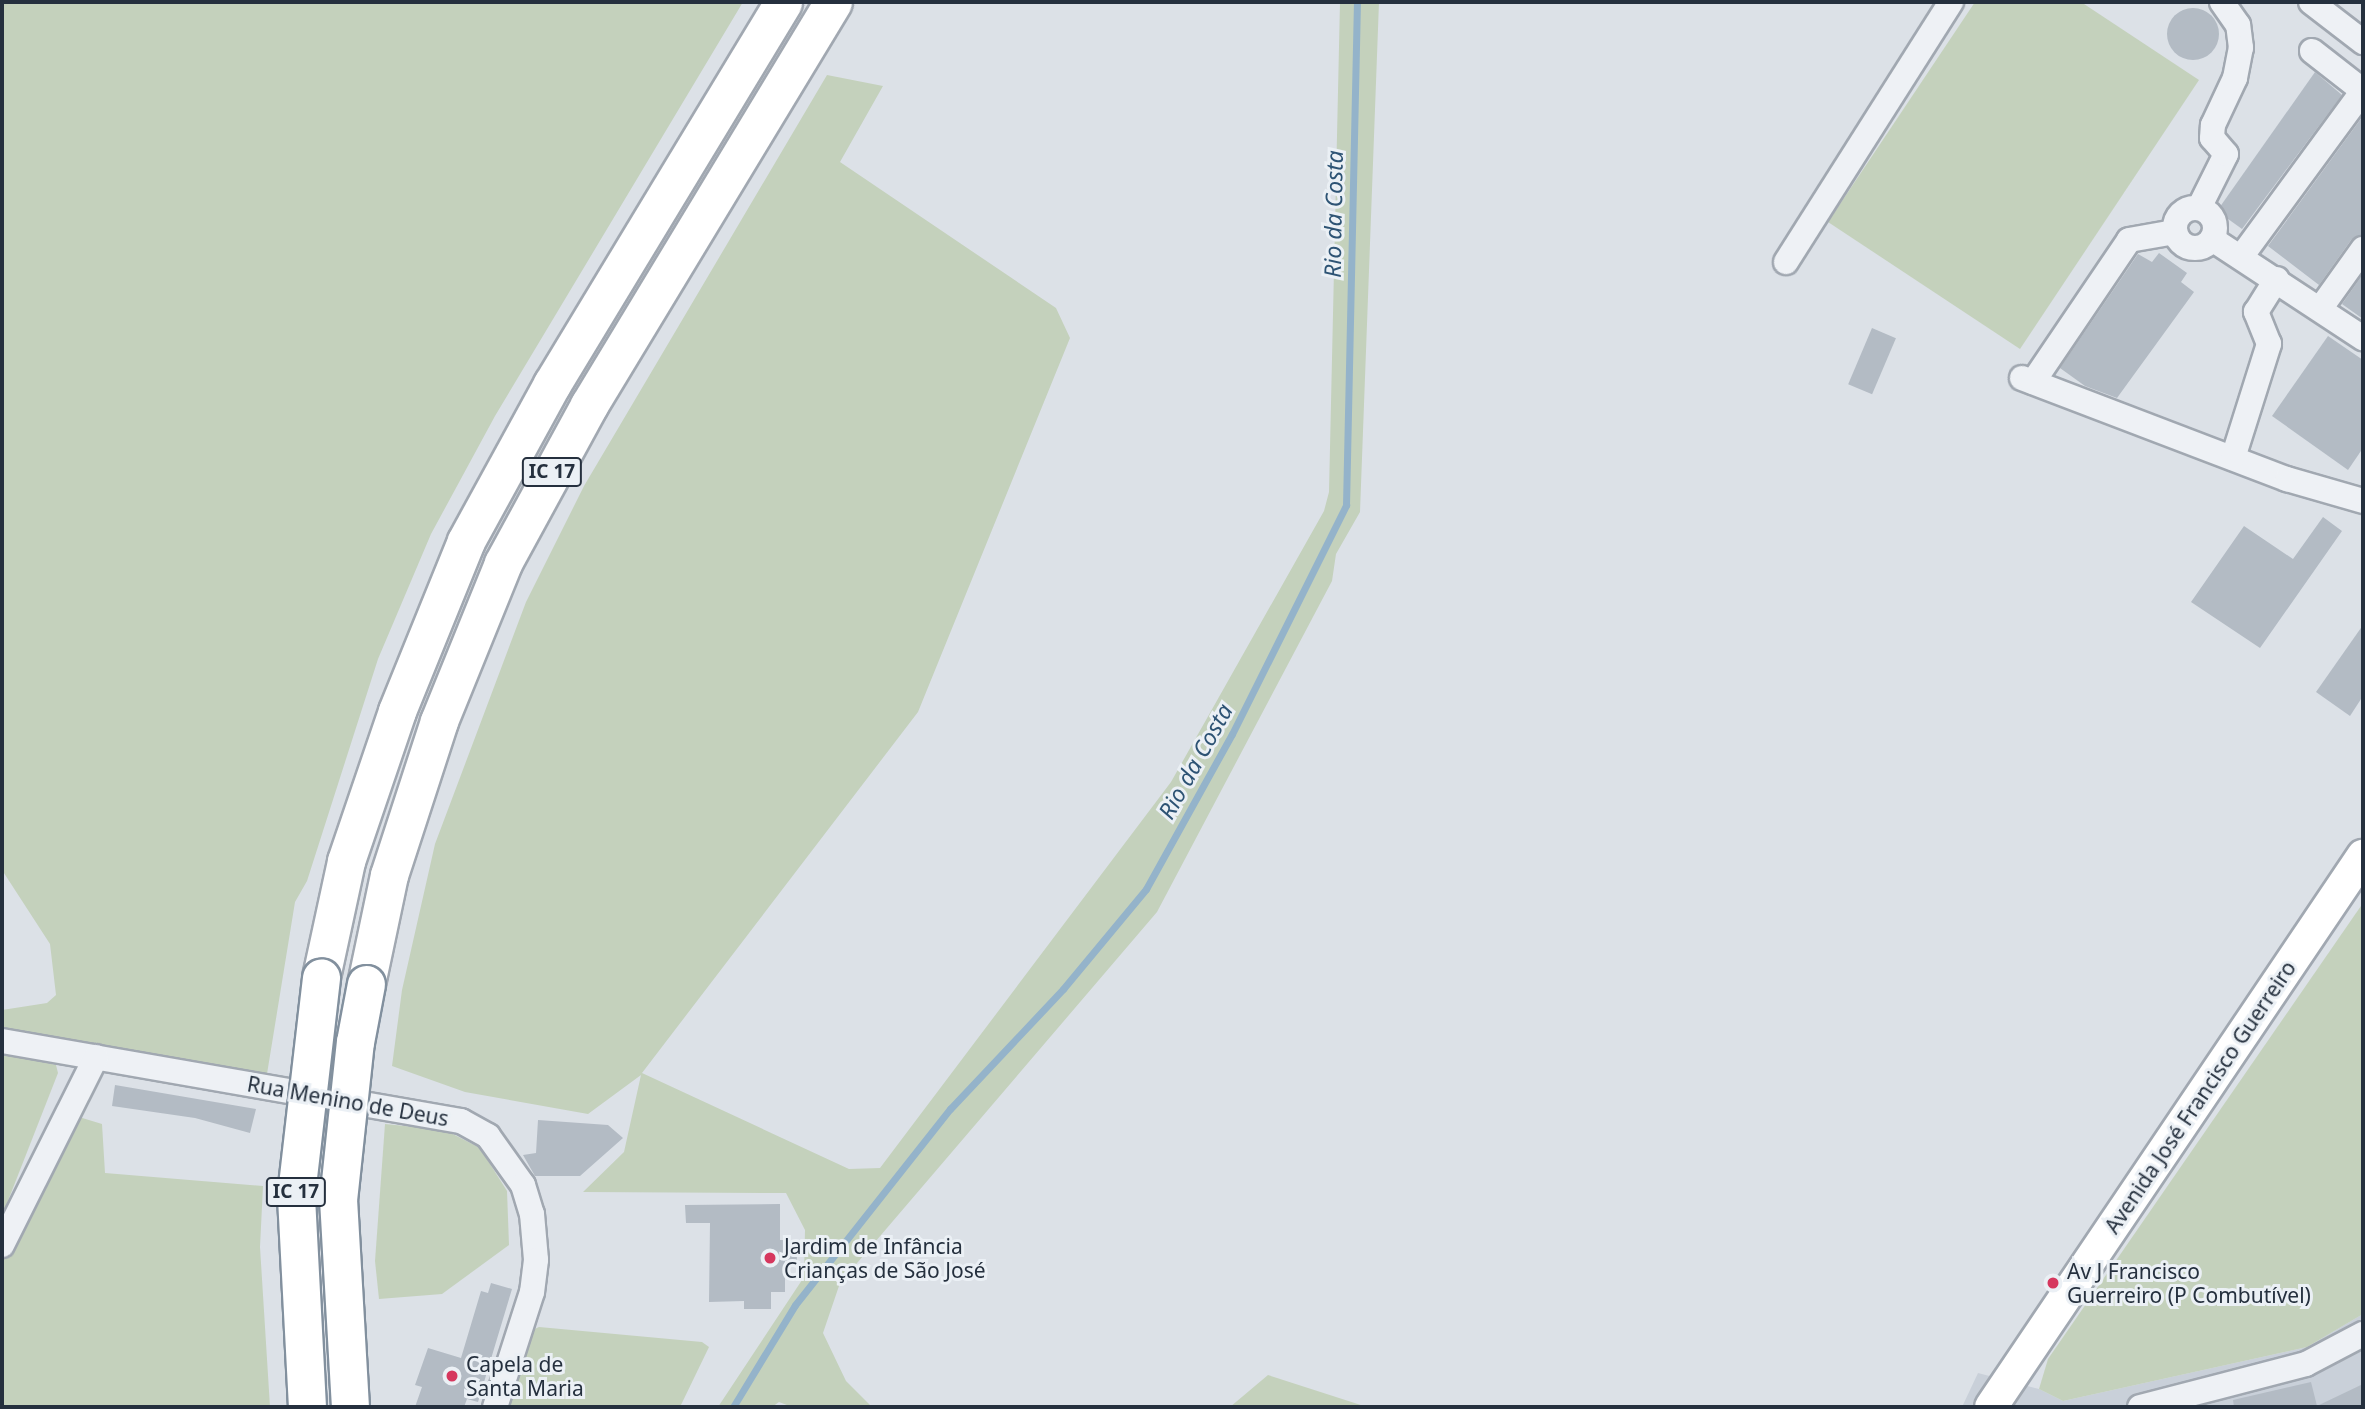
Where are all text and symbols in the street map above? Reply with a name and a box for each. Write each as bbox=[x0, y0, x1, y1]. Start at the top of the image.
water label: Rio da Costa bbox=[1318, 150, 1348, 278]
road number: IC 17 bbox=[520, 457, 584, 488]
water label: Rio da Costa bbox=[1152, 699, 1238, 823]
street label: Avenida José Francisco Guerreiro bbox=[2099, 956, 2301, 1238]
street label: Rua Menino de Deus bbox=[245, 1071, 451, 1131]
road number: IC 17 bbox=[264, 1176, 328, 1208]
place label: Jardim de Infância Crianças de São José bbox=[784, 1233, 986, 1283]
marker: Jardim de Infância Crianças de São José bbox=[762, 1250, 778, 1266]
place label: Av J Francisco Guerreiro (P Combutível) bbox=[2067, 1258, 2311, 1308]
marker: Av J Francisco Guerreiro (P Combutível) bbox=[2045, 1275, 2061, 1291]
place label: Capela de Santa Maria bbox=[466, 1351, 584, 1401]
marker: Capela de Santa Maria bbox=[444, 1368, 460, 1384]

